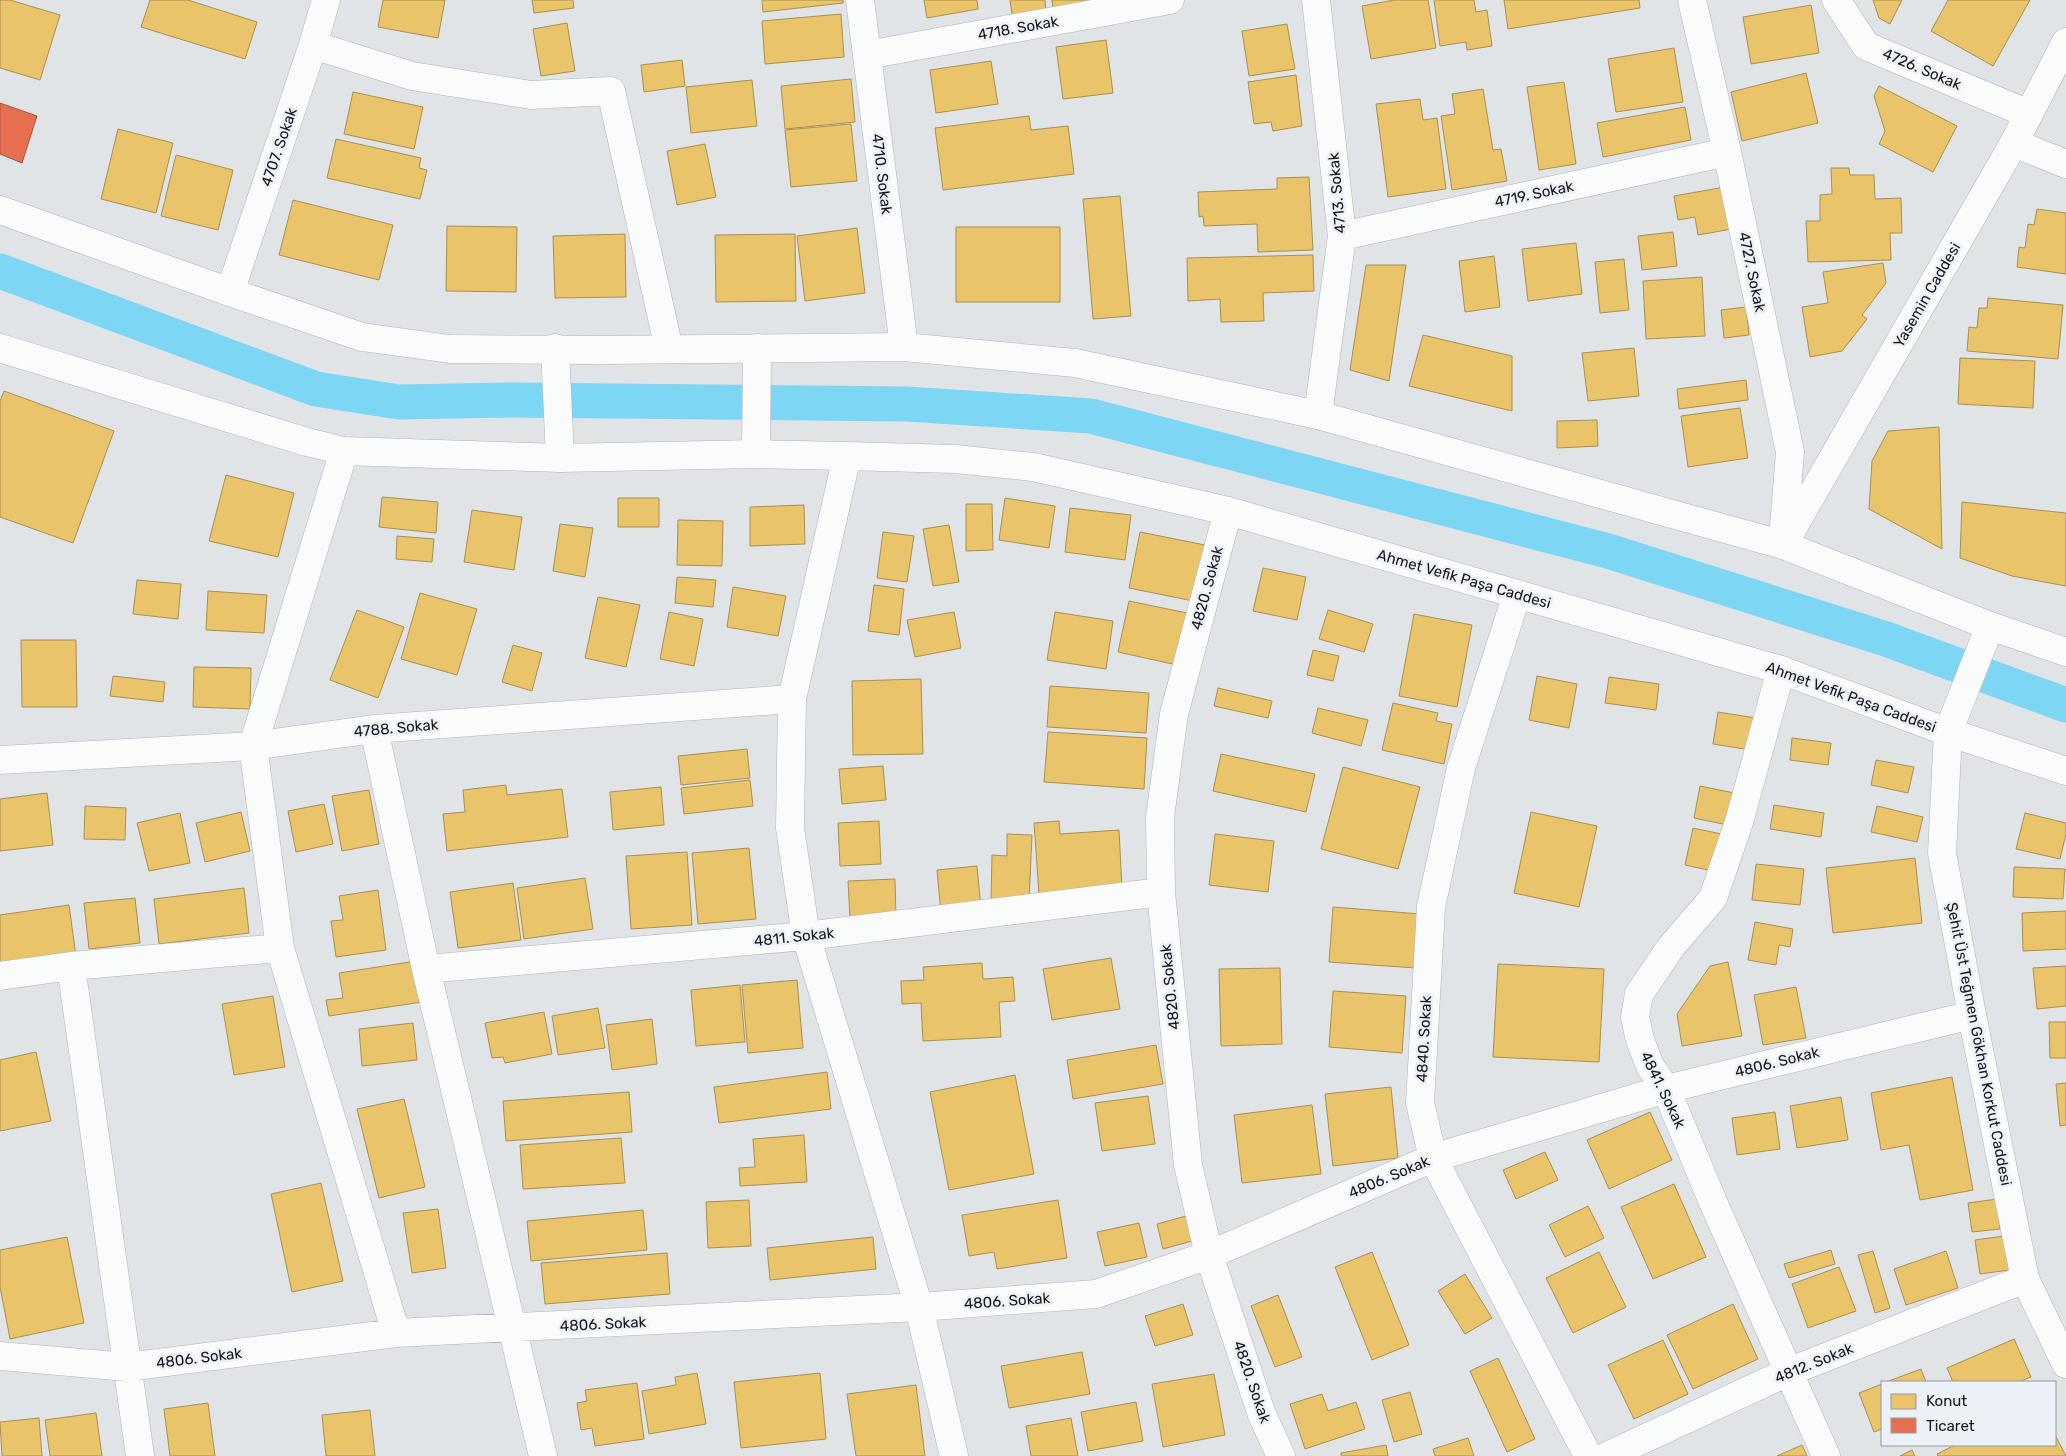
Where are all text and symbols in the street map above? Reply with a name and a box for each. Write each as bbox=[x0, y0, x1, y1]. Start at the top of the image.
street label: 4718. Sokak bbox=[976, 12, 1060, 44]
street label: 4726. Sokak bbox=[1880, 44, 1964, 94]
street label: 4707. Sokak bbox=[257, 105, 301, 189]
street label: 4710. Sokak bbox=[868, 132, 896, 216]
street label: 4713. Sokak bbox=[1324, 152, 1350, 234]
street label: 4719. Sokak bbox=[1493, 177, 1575, 211]
street label: 4727. Sokak bbox=[1735, 230, 1769, 314]
street label: Yasemin Caddesi bbox=[1890, 239, 1964, 351]
street label: 4820. Sokak bbox=[1187, 544, 1227, 632]
street label: Ahmet Vefik Paşa Caddesi bbox=[1375, 546, 1553, 612]
street label: Ahmet Vefik Paşa Caddesi bbox=[1763, 658, 1939, 736]
street label: 4788. Sokak bbox=[353, 715, 439, 741]
street label: Şehit Üst Teğmen Gökhan Korkut Caddesi bbox=[1943, 901, 2015, 1187]
street label: 4811. Sokak bbox=[753, 924, 835, 950]
street label: 4820. Sokak bbox=[1157, 943, 1183, 1031]
street label: 4840. Sokak bbox=[1413, 995, 1435, 1083]
street label: 4806. Sokak bbox=[1733, 1043, 1821, 1081]
street label: 4841. Sokak bbox=[1637, 1049, 1689, 1132]
street label: 4806. Sokak bbox=[1346, 1152, 1433, 1202]
street label: 4806. Sokak bbox=[963, 1289, 1051, 1313]
street label: 4806. Sokak bbox=[559, 1313, 647, 1335]
street label: 4820. Sokak bbox=[1229, 1338, 1275, 1426]
street label: 4812. Sokak bbox=[1772, 1339, 1856, 1387]
street label: 4806. Sokak bbox=[155, 1344, 243, 1372]
legend bbox=[1881, 1381, 2056, 1446]
text: Konut bbox=[1926, 1392, 1967, 1410]
text: Ticaret bbox=[1926, 1417, 1975, 1435]

